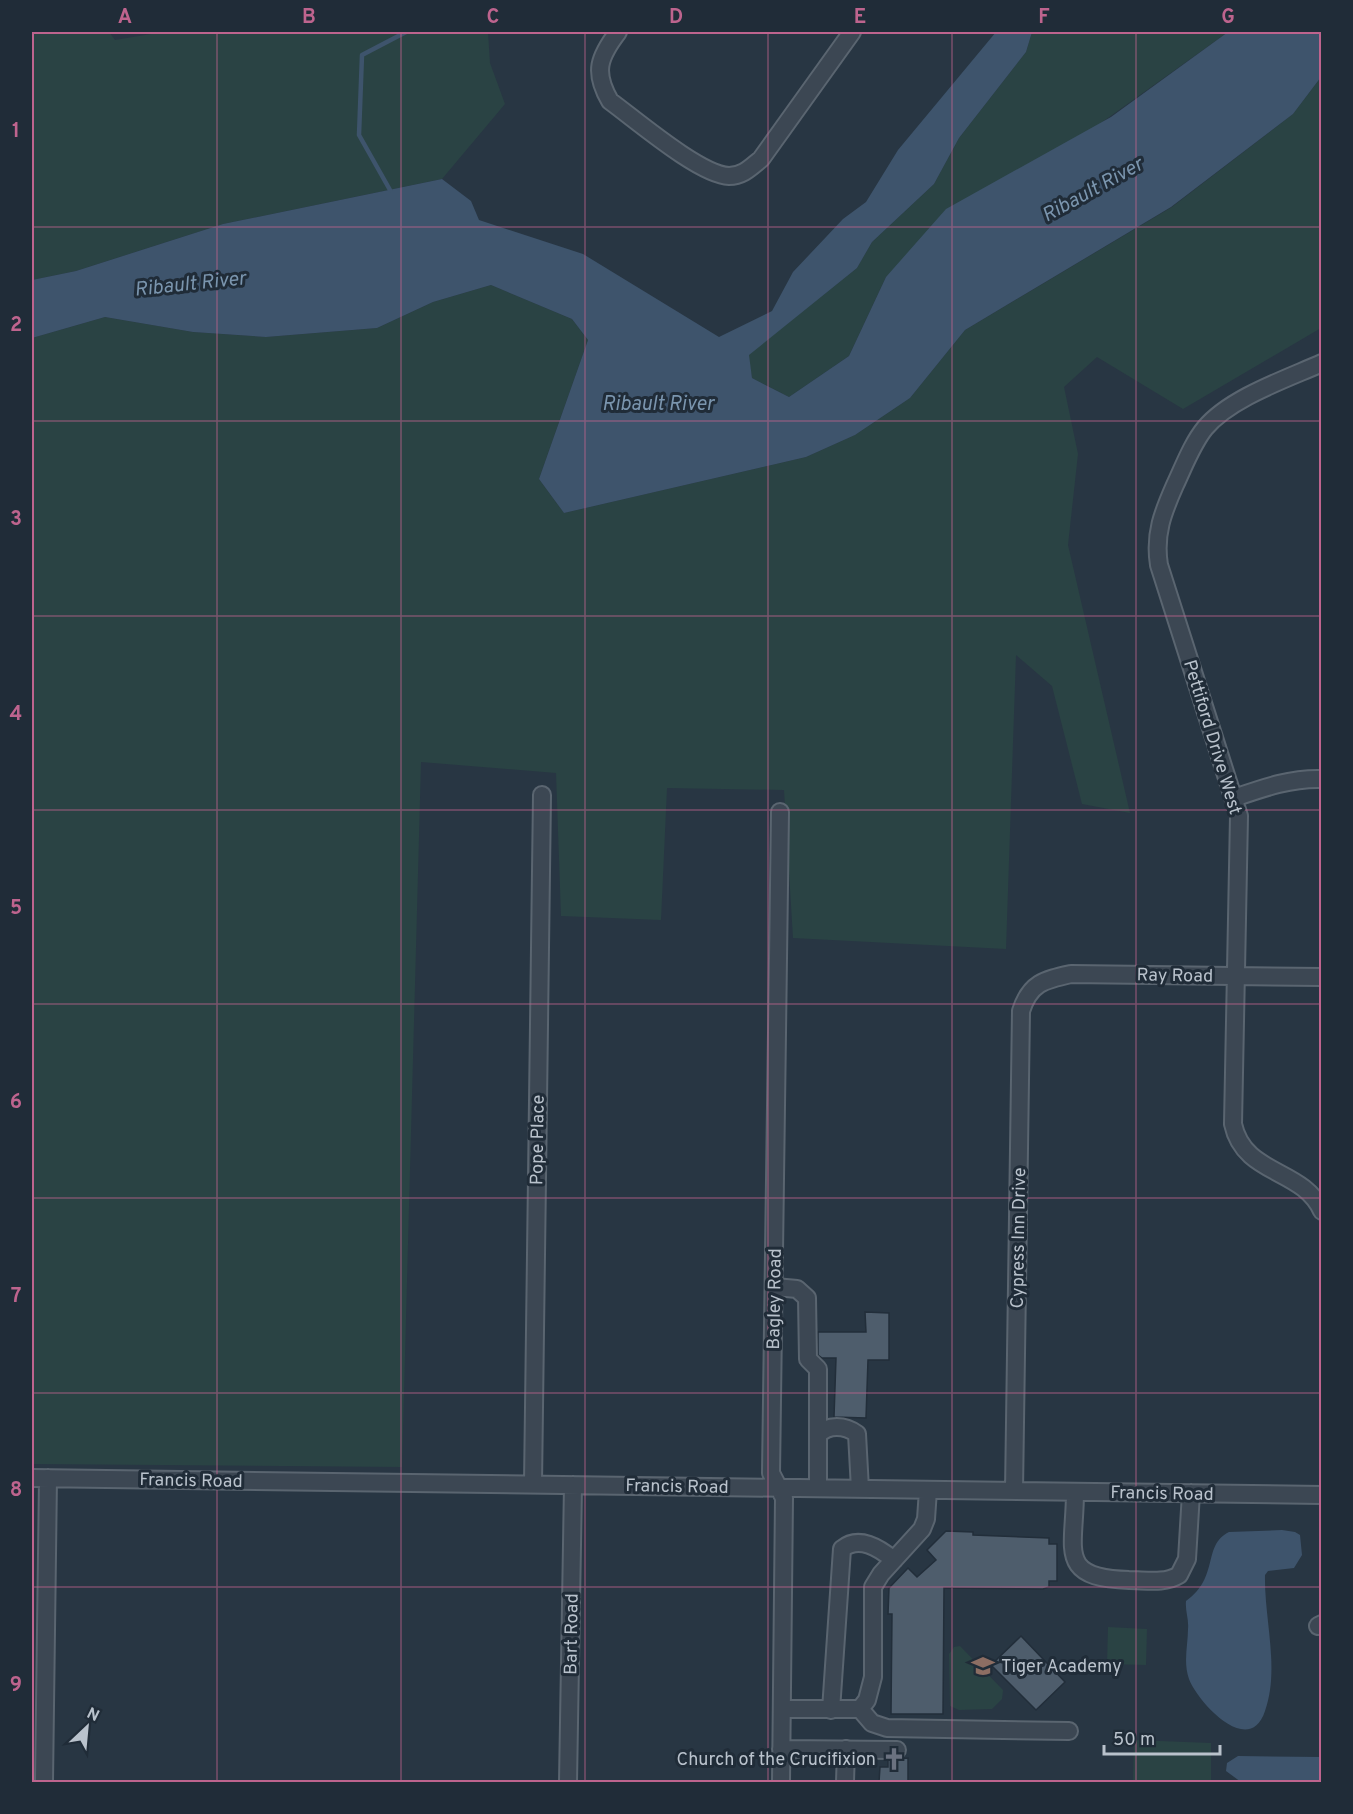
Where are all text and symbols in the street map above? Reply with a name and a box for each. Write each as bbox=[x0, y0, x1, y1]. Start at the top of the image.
text: A bbox=[118, 5, 132, 31]
text: B bbox=[302, 5, 316, 31]
text: C bbox=[487, 5, 499, 31]
text: D bbox=[669, 5, 683, 31]
text: E bbox=[854, 5, 866, 31]
text: F bbox=[1038, 5, 1050, 31]
text: G bbox=[1221, 5, 1235, 31]
text: 1 bbox=[12, 119, 20, 145]
water label: Ribault River bbox=[1038, 152, 1149, 229]
water label: Ribault River bbox=[133, 266, 249, 304]
text: 2 bbox=[10, 313, 22, 339]
water label: Ribault River bbox=[602, 392, 715, 418]
text: 3 bbox=[10, 507, 22, 533]
street label: Pettiford Drive West bbox=[1177, 657, 1246, 818]
text: 4 bbox=[10, 702, 22, 728]
text: 5 bbox=[10, 896, 22, 922]
street label: Ray Road bbox=[1136, 964, 1213, 989]
text: 6 bbox=[10, 1090, 22, 1116]
street label: Pope Place bbox=[526, 1095, 551, 1185]
street label: Cypress Inn Drive bbox=[1007, 1167, 1032, 1309]
street label: Bagley Road bbox=[763, 1248, 788, 1350]
text: 7 bbox=[11, 1284, 21, 1310]
street label: Francis Road bbox=[139, 1469, 243, 1494]
street label: Francis Road bbox=[625, 1475, 729, 1500]
text: 8 bbox=[10, 1478, 22, 1504]
street label: Francis Road bbox=[1110, 1482, 1214, 1507]
street label: Bart Road bbox=[560, 1593, 585, 1675]
school or university icon: Tiger Academy bbox=[970, 1653, 996, 1679]
place label: Tiger Academy bbox=[1001, 1656, 1122, 1679]
text: 9 bbox=[10, 1673, 22, 1699]
north arrow bbox=[57, 1697, 117, 1757]
text: N bbox=[83, 1704, 102, 1727]
scale bar bbox=[1104, 1718, 1220, 1756]
text: 50 m bbox=[1113, 1729, 1155, 1752]
church icon: Church of the Crucifixion bbox=[881, 1746, 907, 1772]
place label: Church of the Crucifixion bbox=[677, 1749, 876, 1772]

